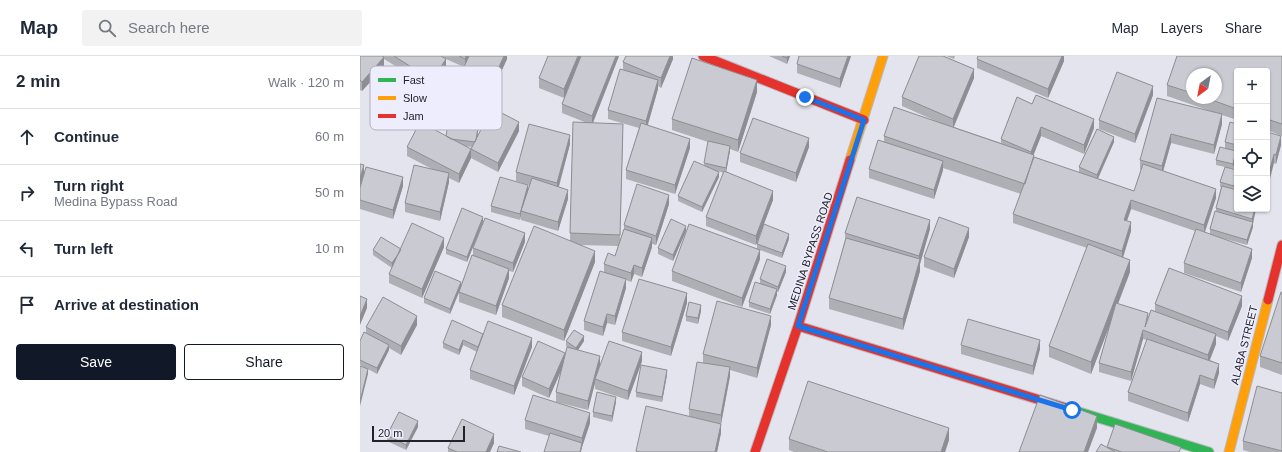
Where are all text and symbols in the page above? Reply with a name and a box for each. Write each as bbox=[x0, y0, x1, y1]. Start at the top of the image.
search box bbox=[82, 10, 362, 46]
text: Map bbox=[20, 17, 58, 38]
icon: search bbox=[96, 17, 118, 39]
text: Search here bbox=[128, 19, 210, 36]
text: Map bbox=[1111, 20, 1139, 36]
text: Layers bbox=[1161, 20, 1203, 36]
text: Share bbox=[1225, 20, 1262, 36]
legend bbox=[370, 66, 502, 130]
north arrow bbox=[1186, 68, 1222, 104]
map controls bbox=[1234, 68, 1270, 212]
button: + bbox=[1234, 68, 1270, 104]
text: 2 min bbox=[16, 72, 60, 91]
text: Fast bbox=[403, 74, 424, 86]
text: Walk · 120 m bbox=[268, 75, 344, 90]
route end bbox=[796, 88, 814, 106]
text: Slow bbox=[403, 92, 427, 104]
button: − bbox=[1234, 104, 1270, 140]
text: Jam bbox=[403, 110, 424, 122]
icon: ahead bbox=[16, 126, 38, 148]
text: Continue bbox=[54, 128, 119, 145]
text: 60 m bbox=[315, 129, 344, 144]
button: locate bbox=[1234, 140, 1270, 176]
button: layers bbox=[1234, 176, 1270, 212]
text: Turn right bbox=[54, 177, 124, 194]
icon: right bbox=[16, 182, 38, 204]
text: 50 m bbox=[315, 185, 344, 200]
street label: MEDINA BYPASS ROAD bbox=[785, 190, 835, 311]
text: Medina Bypass Road bbox=[54, 194, 178, 209]
icon: left bbox=[16, 238, 38, 260]
text: Turn left bbox=[54, 240, 113, 257]
text: 10 m bbox=[315, 241, 344, 256]
icon: arrive bbox=[16, 294, 38, 316]
text: Arrive at destination bbox=[54, 296, 199, 313]
street label: ALABA STREET bbox=[1228, 304, 1260, 386]
button: Save bbox=[16, 344, 176, 380]
button: Share bbox=[184, 344, 344, 380]
route start bbox=[1063, 401, 1081, 419]
scale bar bbox=[372, 424, 465, 443]
text: 20 m bbox=[378, 427, 402, 439]

